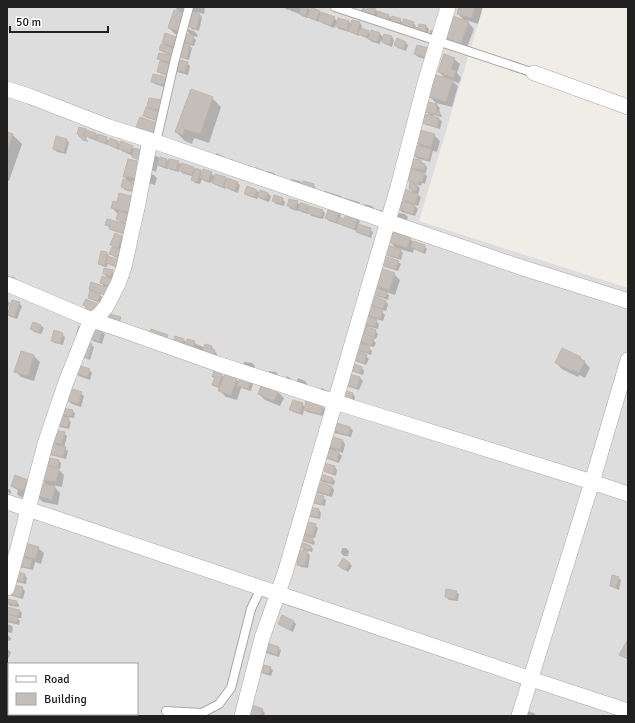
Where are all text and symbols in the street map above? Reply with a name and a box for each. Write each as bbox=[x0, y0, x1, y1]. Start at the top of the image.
scale bar bbox=[10, 8, 108, 34]
text: 50 m bbox=[16, 15, 41, 30]
legend bbox=[8, 663, 138, 715]
text: Road bbox=[44, 672, 70, 687]
text: Building bbox=[44, 692, 87, 707]

